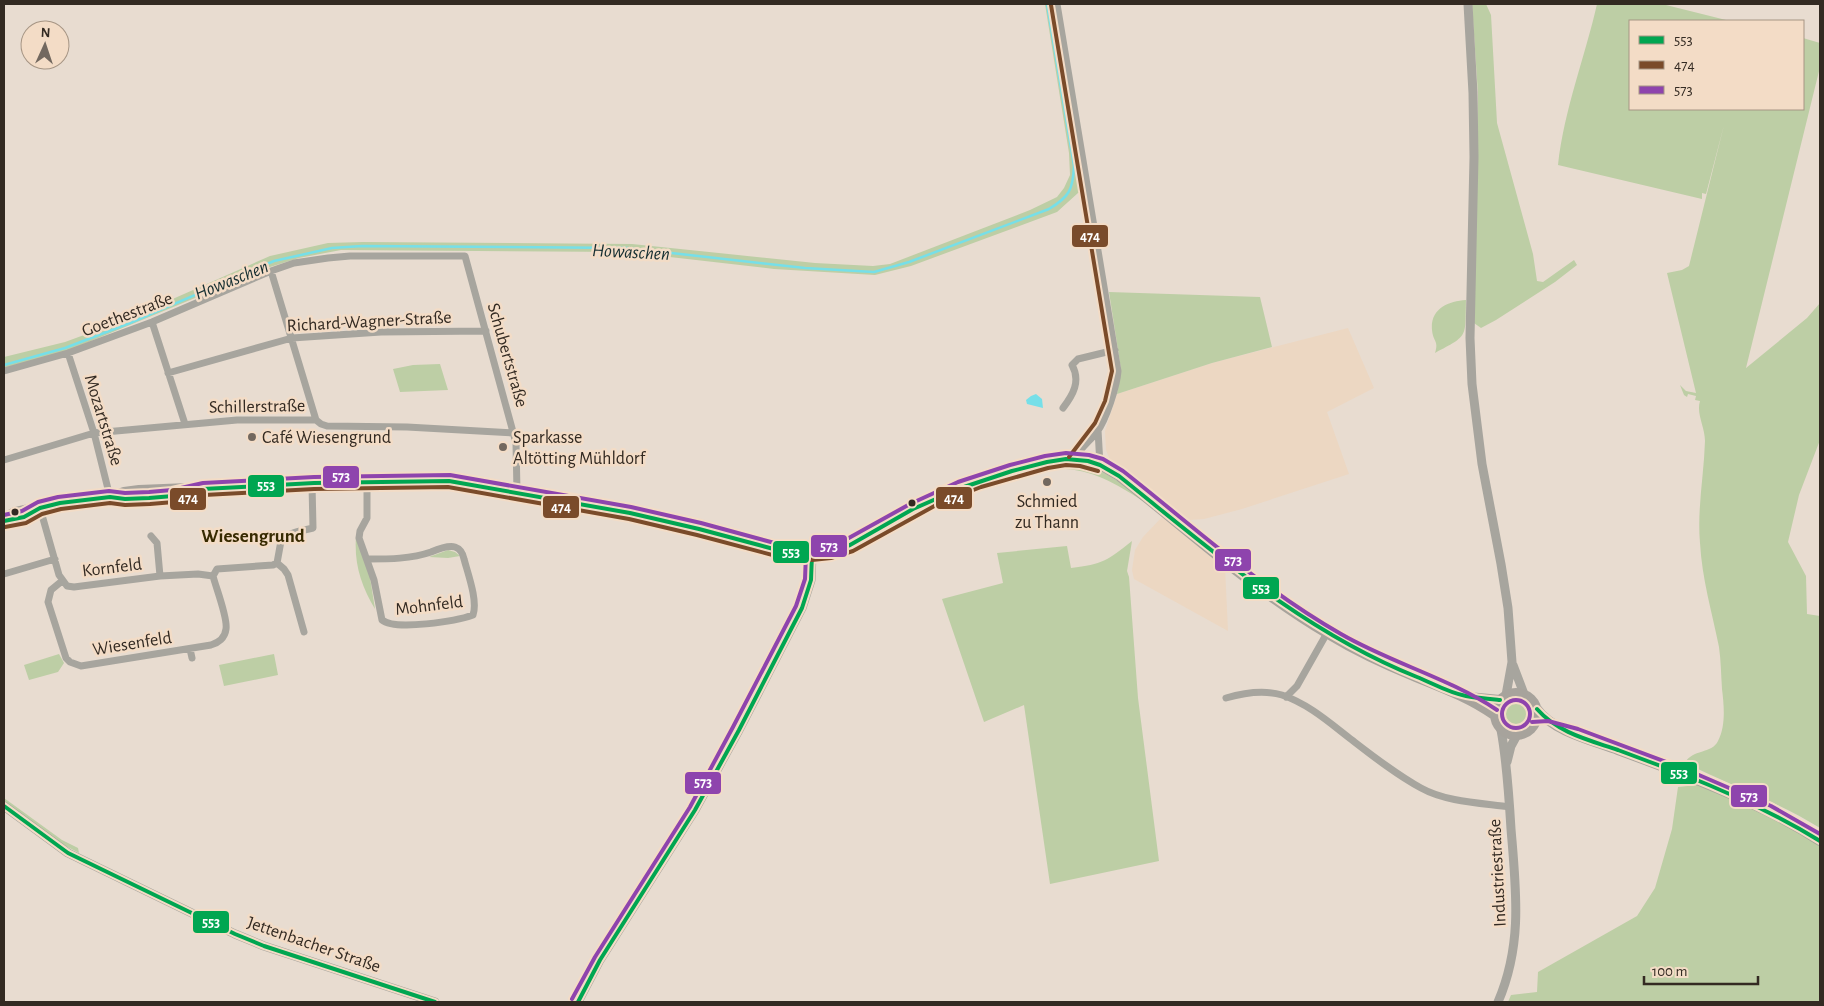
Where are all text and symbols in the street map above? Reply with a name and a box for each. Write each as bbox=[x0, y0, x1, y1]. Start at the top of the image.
north arrow bbox=[20, 20, 70, 70]
legend bbox=[1629, 20, 1804, 110]
text: N bbox=[40, 26, 51, 40]
text: 553 bbox=[1674, 33, 1693, 48]
text: 474 bbox=[1674, 58, 1695, 73]
text: 573 bbox=[1674, 83, 1693, 98]
line badge: 474 bbox=[1071, 224, 1109, 248]
text: 474 bbox=[1080, 230, 1100, 244]
water label: Howaschen bbox=[591, 241, 670, 264]
water label: Howaschen bbox=[192, 257, 271, 304]
street label: Goethestraße bbox=[80, 289, 175, 340]
street label: Schubertstraße bbox=[484, 301, 530, 409]
street label: Richard-Wagner-Straße bbox=[286, 309, 452, 335]
street label: Mozartstraße bbox=[81, 373, 125, 468]
street label: Schillerstraße bbox=[209, 397, 305, 417]
place label: Café Wiesengrund bbox=[262, 429, 391, 447]
place label: Sparkasse Altötting Mühldorf bbox=[513, 429, 647, 468]
marker: Café Wiesengrund bbox=[246, 431, 258, 443]
marker: Sparkasse Altötting Mühldorf bbox=[497, 441, 509, 453]
line badge: 573 bbox=[322, 465, 360, 489]
text: 573 bbox=[332, 470, 350, 484]
line badge: 553 bbox=[247, 474, 285, 498]
marker: Schmied zu Thann bbox=[1041, 476, 1053, 488]
text: 553 bbox=[257, 479, 275, 493]
line badge: 474 bbox=[935, 486, 973, 510]
line badge: 474 bbox=[169, 487, 207, 511]
text: 474 bbox=[178, 492, 198, 506]
text: 474 bbox=[944, 492, 964, 506]
place label: Schmied zu Thann bbox=[1015, 493, 1079, 532]
line badge: 474 bbox=[542, 495, 580, 519]
unlabelled marker bbox=[907, 498, 917, 508]
text: 474 bbox=[551, 501, 571, 515]
unlabelled marker bbox=[10, 507, 20, 517]
district label: Wiesengrund bbox=[201, 527, 305, 546]
line badge: 573 bbox=[810, 534, 848, 558]
line badge: 553 bbox=[772, 540, 810, 564]
text: 573 bbox=[820, 540, 838, 554]
text: 553 bbox=[782, 546, 800, 560]
line badge: 573 bbox=[1214, 548, 1252, 572]
text: 573 bbox=[1224, 554, 1242, 568]
street label: Kornfeld bbox=[81, 555, 143, 581]
line badge: 553 bbox=[1242, 576, 1280, 600]
text: 553 bbox=[1252, 582, 1270, 596]
street label: Mohnfeld bbox=[394, 593, 464, 619]
street label: Wiesenfeld bbox=[91, 629, 173, 659]
line badge: 553 bbox=[1660, 761, 1698, 785]
text: 553 bbox=[1670, 767, 1688, 781]
line badge: 573 bbox=[684, 771, 722, 795]
text: 573 bbox=[694, 776, 712, 790]
line badge: 573 bbox=[1730, 784, 1768, 808]
text: 573 bbox=[1740, 790, 1758, 804]
street label: Industriestraße bbox=[1486, 819, 1510, 927]
line badge: 553 bbox=[192, 910, 230, 934]
street label: Jettenbacher Straße bbox=[245, 914, 383, 976]
text: 553 bbox=[202, 916, 220, 930]
scale bar bbox=[1644, 954, 1758, 986]
text: 100 m bbox=[1652, 964, 1687, 979]

